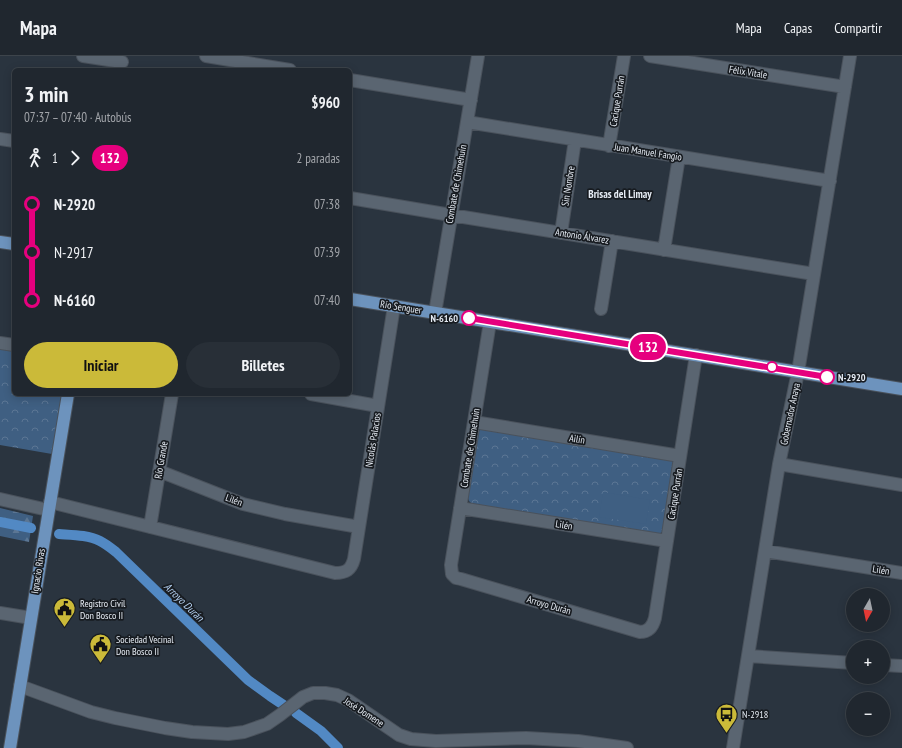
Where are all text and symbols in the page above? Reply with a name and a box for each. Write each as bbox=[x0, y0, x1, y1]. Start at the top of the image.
text: Mapa bbox=[20, 16, 57, 40]
text: Mapa bbox=[736, 19, 762, 37]
text: Capas bbox=[784, 19, 812, 37]
text: Compartir bbox=[834, 19, 882, 37]
street label: Félix Vitale bbox=[728, 63, 768, 81]
street label: Cacique Purrán bbox=[607, 75, 627, 127]
text: 3 min bbox=[24, 80, 68, 108]
text: $960 bbox=[311, 93, 340, 112]
text: 07:37 – 07:40 · Autobús bbox=[24, 109, 132, 126]
street label: Juan Manuel Fangio bbox=[612, 140, 683, 164]
street label: Combate de Chimehuín bbox=[443, 143, 469, 225]
icon: walk bbox=[24, 147, 46, 169]
icon: forward bbox=[64, 147, 86, 169]
text: 132 bbox=[100, 149, 120, 167]
text: 1 bbox=[52, 150, 58, 167]
text: 2 paradas bbox=[297, 150, 340, 167]
street label: Sin Nombre bbox=[558, 165, 578, 207]
district label: Brisas del Limay bbox=[588, 187, 652, 201]
text: N-2920 bbox=[54, 195, 95, 214]
text: 07:38 bbox=[314, 196, 340, 213]
street label: Antonio Álvarez bbox=[554, 225, 610, 247]
text: N-2917 bbox=[54, 243, 93, 262]
text: 07:39 bbox=[314, 244, 340, 261]
text: N-6160 bbox=[54, 291, 95, 310]
text: 07:40 bbox=[314, 292, 340, 309]
street label: Río Senguer bbox=[379, 297, 423, 317]
marker: N-6160 bbox=[461, 310, 477, 326]
place label: N-6160 bbox=[431, 312, 458, 325]
line badge: 132 bbox=[625, 334, 671, 360]
text: 132 bbox=[638, 338, 658, 356]
button: Iniciar bbox=[24, 342, 178, 388]
button: Billetes bbox=[186, 342, 340, 388]
unlabelled marker bbox=[766, 361, 778, 373]
marker: N-2920 bbox=[819, 369, 835, 385]
place label: N-2920 bbox=[838, 371, 866, 384]
street label: Gobernador Anaya bbox=[777, 382, 803, 446]
street label: Combate de Chimehuin bbox=[457, 407, 483, 489]
street label: Nicolás Palacios bbox=[362, 411, 384, 468]
street label: Ailín bbox=[568, 431, 586, 447]
street label: Río Grande bbox=[151, 440, 171, 480]
street label: Cacique Purrán bbox=[665, 468, 685, 520]
street label: Lilén bbox=[224, 491, 244, 509]
street label: Lilén bbox=[555, 517, 573, 533]
street label: Ignacio Rivas bbox=[28, 547, 48, 594]
street label: Lilén bbox=[872, 562, 890, 578]
water label: Arroyo Durán bbox=[161, 580, 208, 625]
north arrow bbox=[846, 588, 890, 632]
map controls bbox=[846, 588, 890, 736]
street label: Arroyo Durán bbox=[525, 593, 573, 617]
public building icon: Registro Civil Don Bosco II bbox=[52, 596, 78, 629]
place label: Registro Civil Don Bosco II bbox=[80, 597, 126, 622]
public building icon: Sociedad Vecinal Don Bosco II bbox=[88, 632, 114, 665]
place label: Sociedad Vecinal Don Bosco II bbox=[116, 633, 174, 658]
button: + bbox=[846, 640, 890, 684]
button: − bbox=[846, 692, 890, 736]
street label: José Domene bbox=[341, 694, 386, 730]
bus stop icon: N-2918 bbox=[714, 701, 740, 734]
place label: N-2918 bbox=[742, 708, 768, 721]

